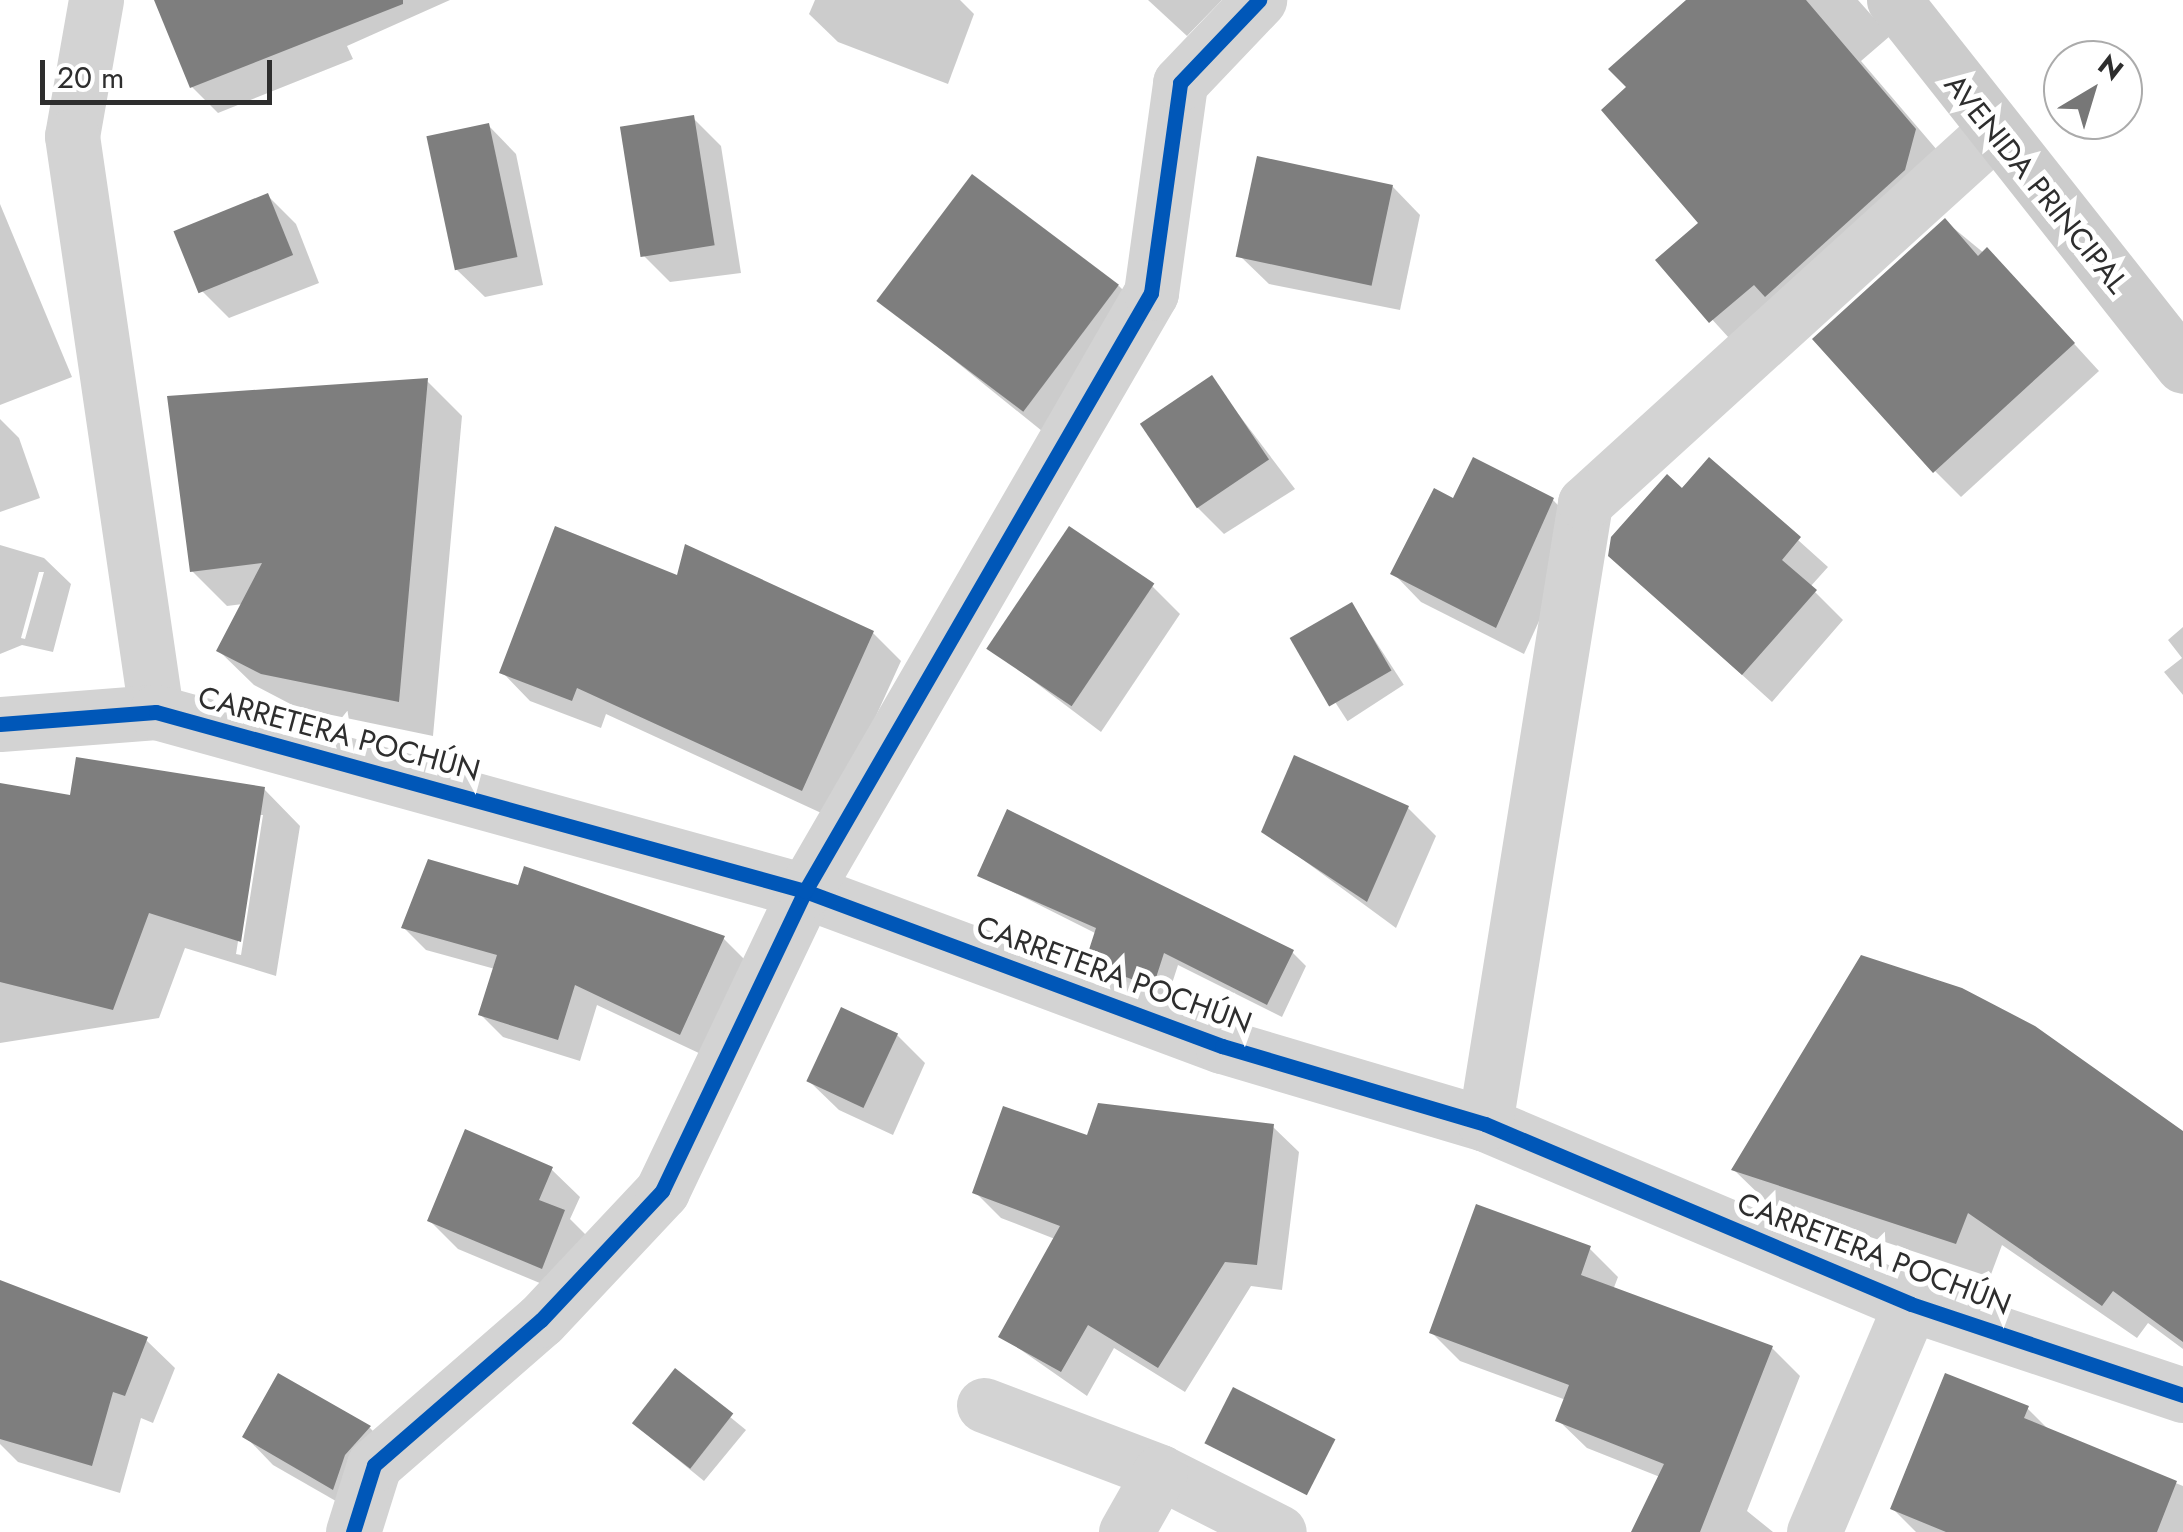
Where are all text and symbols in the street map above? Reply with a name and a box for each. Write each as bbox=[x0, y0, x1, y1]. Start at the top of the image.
scale bar bbox=[45, 40, 278, 102]
north arrow bbox=[2043, 40, 2143, 140]
text: 20 m bbox=[57, 56, 124, 99]
street label: AVENIDA PRINCIPAL bbox=[1937, 67, 2135, 301]
street label: CARRETERA POCHÚN bbox=[194, 679, 484, 789]
street label: CARRETERA POCHÚN bbox=[971, 908, 1257, 1042]
street label: CARRETERA POCHÚN bbox=[1732, 1185, 2016, 1323]

